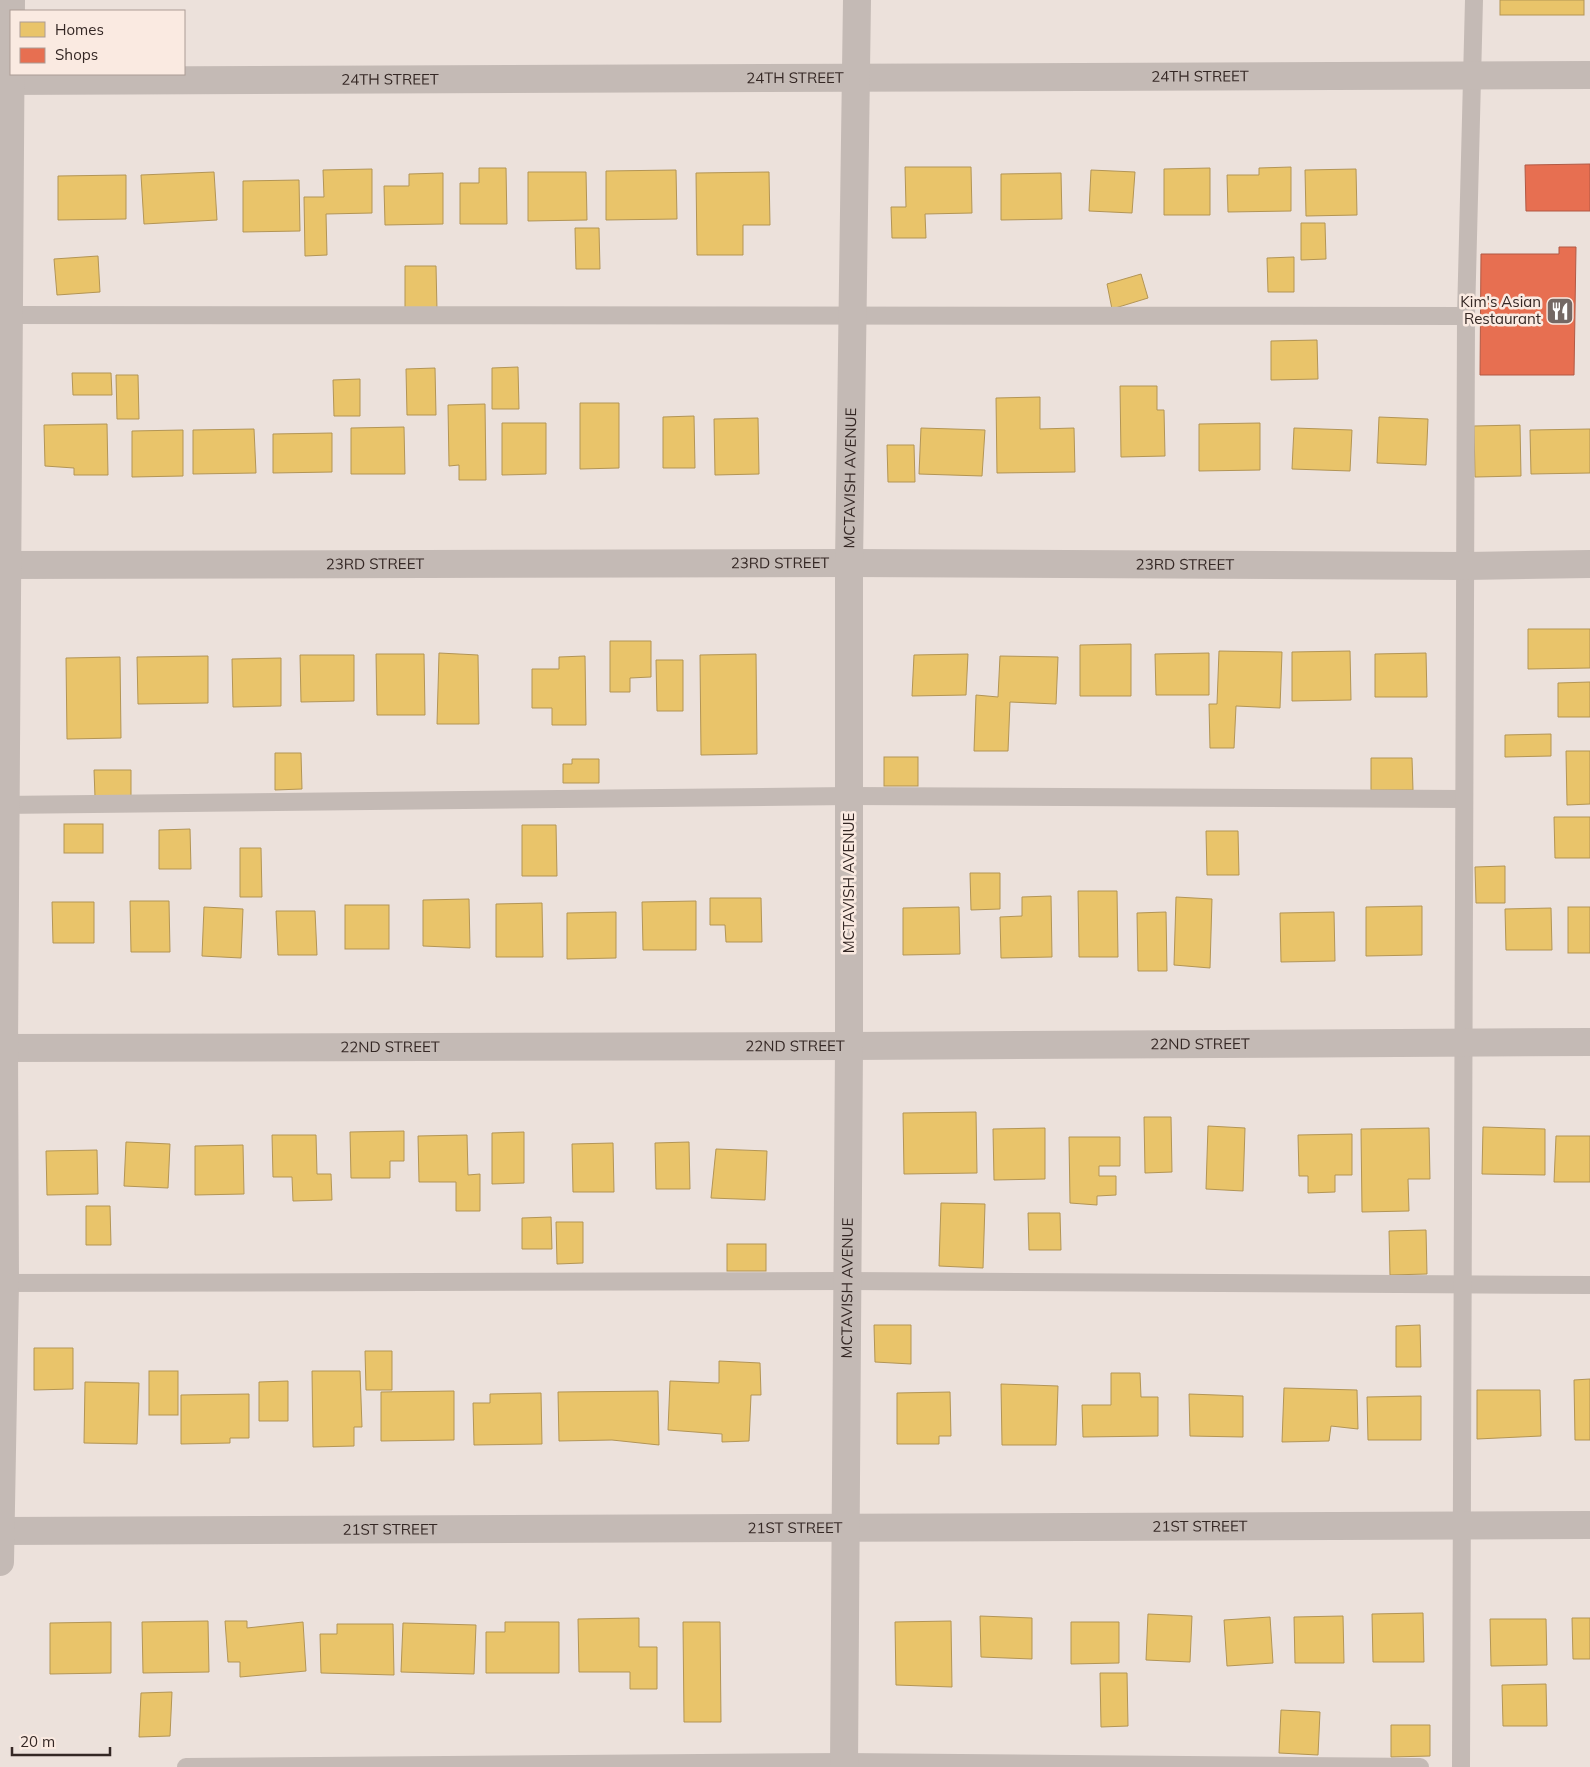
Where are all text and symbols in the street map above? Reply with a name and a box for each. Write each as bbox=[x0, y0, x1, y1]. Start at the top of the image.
legend bbox=[10, 10, 185, 75]
text: Homes bbox=[55, 20, 104, 39]
text: Shops bbox=[55, 45, 98, 64]
street label: 24TH STREET bbox=[1151, 66, 1249, 86]
street label: 24TH STREET bbox=[746, 68, 844, 87]
street label: 24TH STREET bbox=[341, 69, 439, 89]
place label: Kim's Asian Restaurant bbox=[1460, 292, 1541, 328]
restaurant icon: Kim's Asian Restaurant bbox=[1545, 296, 1575, 326]
street label: MCTAVISH AVENUE bbox=[839, 407, 860, 549]
street label: 23RD STREET bbox=[731, 553, 829, 572]
street label: 23RD STREET bbox=[326, 554, 424, 573]
street label: 23RD STREET bbox=[1136, 554, 1234, 574]
street label: MCTAVISH AVENUE bbox=[839, 812, 858, 953]
street label: 22ND STREET bbox=[1150, 1034, 1250, 1053]
street label: 22ND STREET bbox=[745, 1036, 845, 1055]
street label: 22ND STREET bbox=[340, 1037, 440, 1056]
street label: MCTAVISH AVENUE bbox=[837, 1217, 857, 1358]
street label: 21ST STREET bbox=[1152, 1516, 1248, 1536]
street label: 21ST STREET bbox=[747, 1518, 843, 1537]
street label: 21ST STREET bbox=[342, 1519, 438, 1539]
scale bar bbox=[12, 1724, 110, 1756]
text: 20 m bbox=[20, 1732, 55, 1751]

